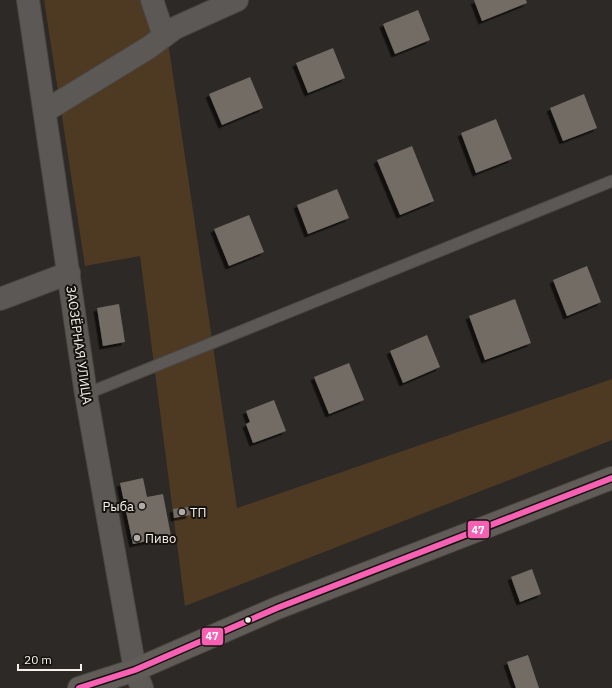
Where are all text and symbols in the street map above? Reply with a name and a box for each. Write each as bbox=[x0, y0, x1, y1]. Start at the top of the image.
street label: ЗАОЗЁРНАЯ УЛИЦА bbox=[62, 285, 96, 406]
place label: Рыба bbox=[102, 498, 134, 515]
marker: Рыба bbox=[137, 501, 147, 511]
place label: ТП bbox=[190, 504, 206, 521]
marker: ТП bbox=[177, 507, 187, 517]
line badge: 47 bbox=[467, 520, 490, 539]
text: 47 bbox=[471, 523, 485, 537]
place label: Пиво bbox=[145, 530, 176, 547]
marker: Пиво bbox=[132, 533, 142, 543]
unlabelled marker bbox=[243, 615, 253, 625]
line badge: 47 bbox=[201, 627, 224, 646]
text: 47 bbox=[205, 629, 219, 643]
scale bar bbox=[18, 646, 81, 672]
text: 20 m bbox=[24, 652, 52, 667]

